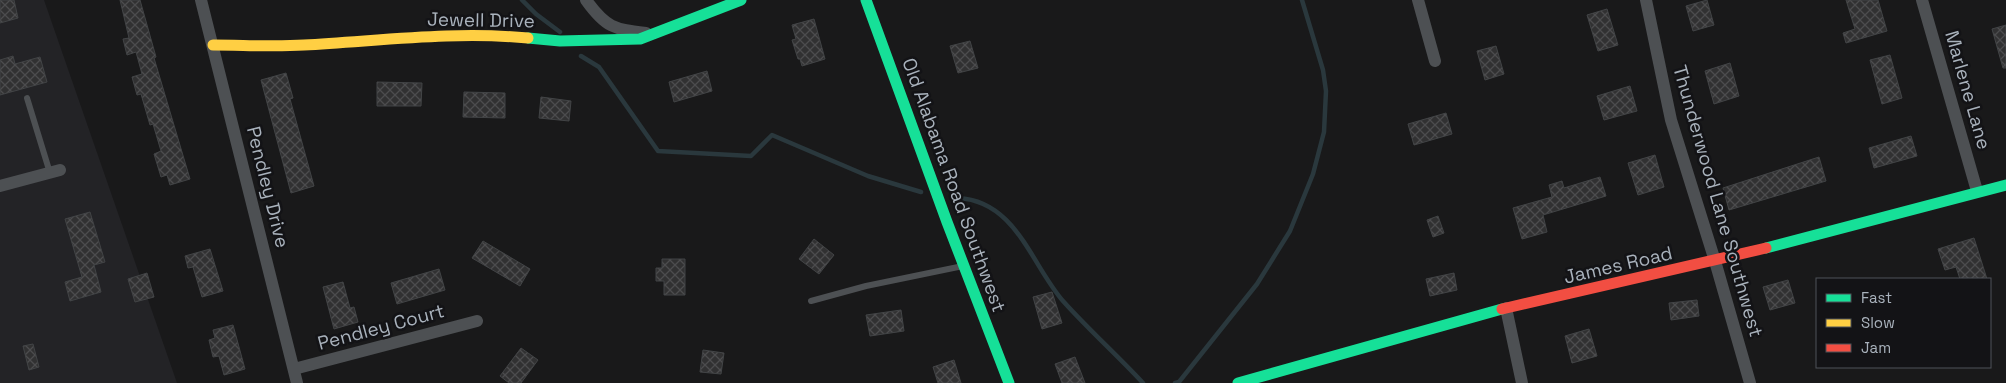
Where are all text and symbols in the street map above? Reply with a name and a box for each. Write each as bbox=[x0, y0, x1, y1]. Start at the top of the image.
street label: Jewell Drive bbox=[427, 7, 535, 33]
street label: Marlene Lane bbox=[1939, 28, 1997, 152]
street label: Old Alabama Road Southwest bbox=[896, 54, 1012, 316]
street label: Thunderwood Lane Southwest bbox=[1667, 62, 1769, 340]
street label: Pendley Drive bbox=[241, 124, 295, 250]
street label: James Road bbox=[1561, 240, 1675, 290]
legend bbox=[1816, 278, 1991, 368]
text: Fast bbox=[1861, 288, 1892, 307]
street label: Pendley Court bbox=[315, 298, 447, 356]
text: Slow bbox=[1861, 313, 1895, 332]
text: Jam bbox=[1861, 338, 1891, 357]

